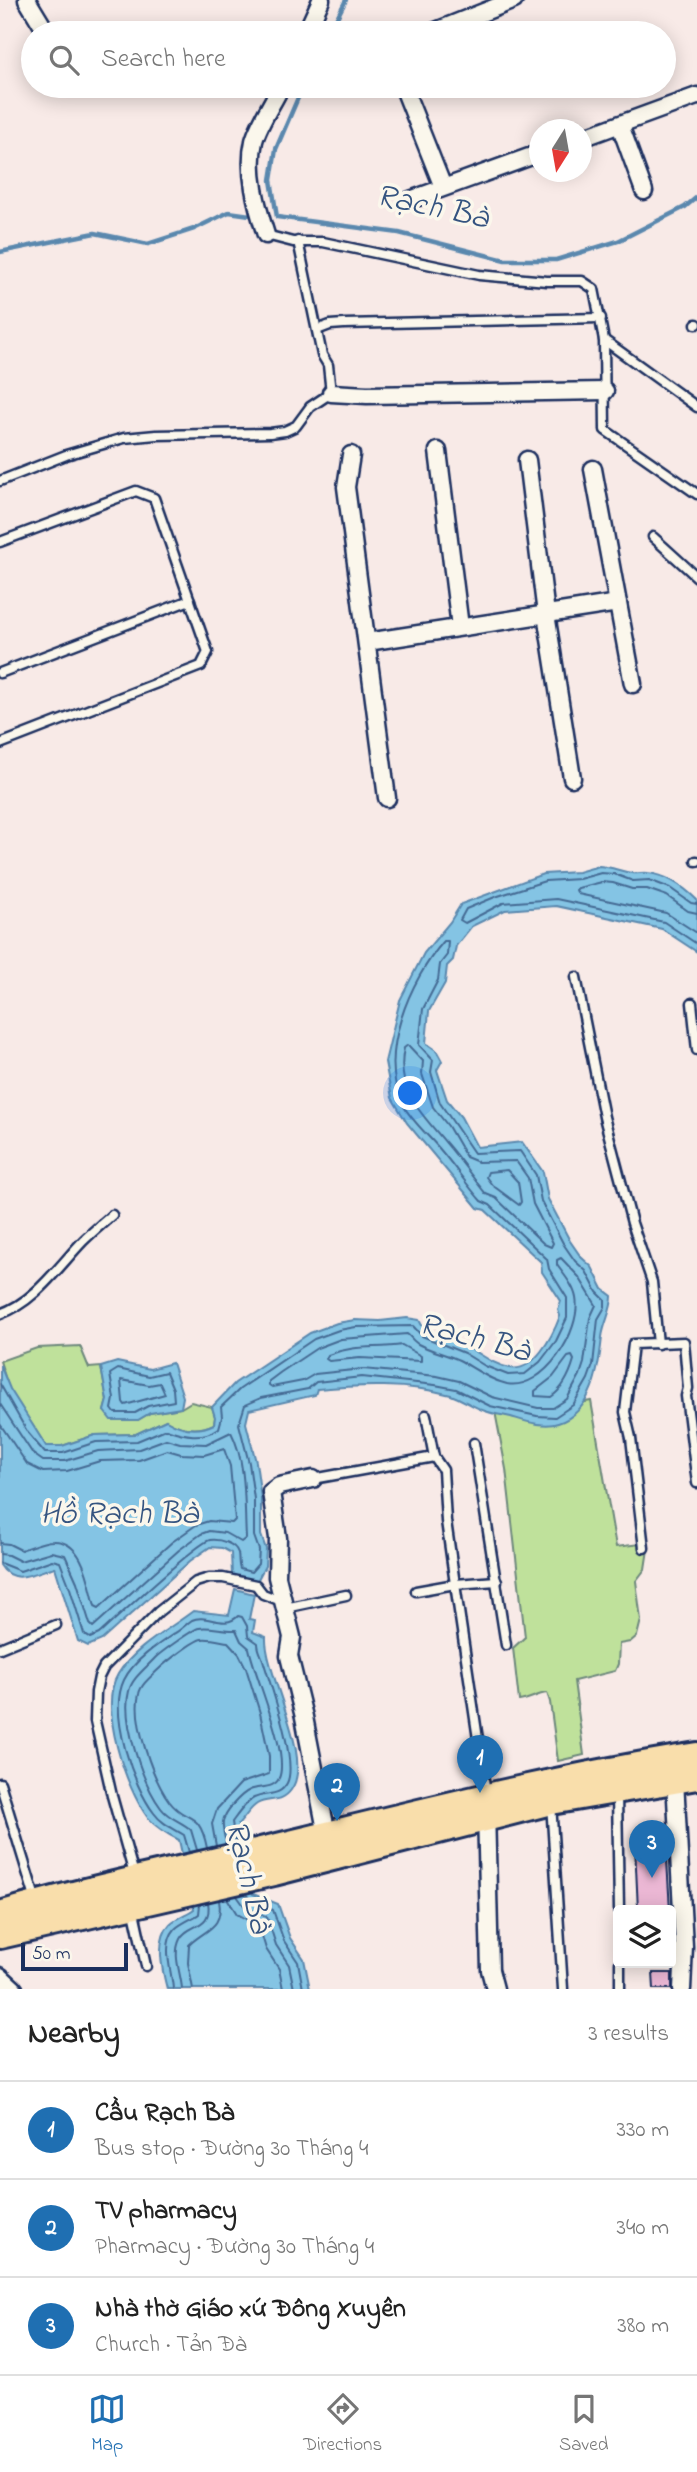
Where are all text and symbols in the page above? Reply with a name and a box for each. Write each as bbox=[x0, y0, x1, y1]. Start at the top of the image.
search box bbox=[21, 21, 676, 98]
icon: search bbox=[45, 41, 83, 79]
text: Search here bbox=[101, 41, 226, 79]
north arrow bbox=[529, 119, 592, 182]
water label: Rạch Bà bbox=[371, 173, 495, 244]
your location bbox=[393, 1076, 427, 1110]
water label: Rạch Bà bbox=[413, 1301, 537, 1377]
water label: Hồ Rạch Bà bbox=[40, 1491, 200, 1539]
pin: 1 bbox=[457, 1735, 503, 1793]
pin: 2 bbox=[314, 1763, 360, 1821]
water label: Rạch Bà bbox=[211, 1816, 284, 1940]
pin: 3 bbox=[629, 1820, 675, 1878]
map controls bbox=[613, 1905, 676, 1968]
button: layers bbox=[613, 1905, 676, 1968]
scale bar bbox=[21, 1940, 128, 1972]
text: 50 m bbox=[32, 1941, 71, 1968]
text: Nearby bbox=[28, 2013, 120, 2057]
text: 3 results bbox=[588, 2018, 669, 2051]
text: Cầu Rạch Bà bbox=[95, 2095, 234, 2133]
text: 1 bbox=[47, 2114, 55, 2147]
text: 330 m bbox=[616, 2114, 669, 2147]
text: Bus stop · Đường 30 Tháng 4 bbox=[95, 2133, 369, 2166]
text: TV pharmacy bbox=[95, 2193, 237, 2231]
text: 2 bbox=[45, 2212, 57, 2245]
text: 340 m bbox=[616, 2212, 669, 2245]
text: Pharmacy · Đường 30 Tháng 4 bbox=[95, 2231, 374, 2264]
text: Nhà thờ Giáo xứ Đông Xuyên bbox=[95, 2291, 406, 2329]
text: 3 bbox=[46, 2310, 56, 2343]
text: 380 m bbox=[617, 2310, 669, 2343]
text: Church · Tản Đà bbox=[95, 2329, 247, 2362]
tab: Map bbox=[88, 2390, 126, 2459]
tab: Directions bbox=[303, 2390, 382, 2459]
tab: Saved bbox=[559, 2390, 609, 2459]

